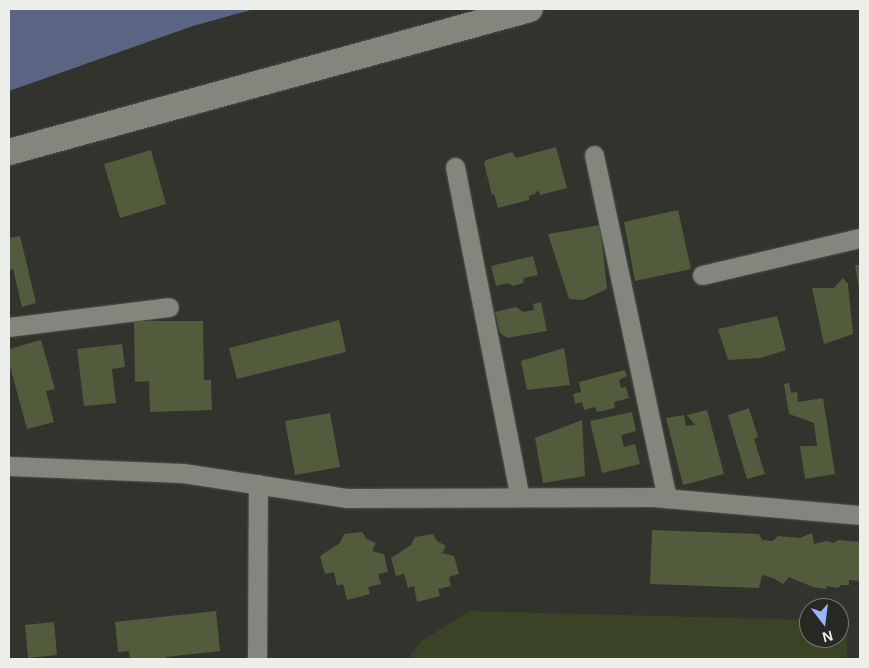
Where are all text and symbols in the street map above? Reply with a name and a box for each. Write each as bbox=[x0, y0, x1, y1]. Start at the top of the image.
north arrow bbox=[799, 598, 849, 648]
text: N bbox=[821, 627, 835, 646]

